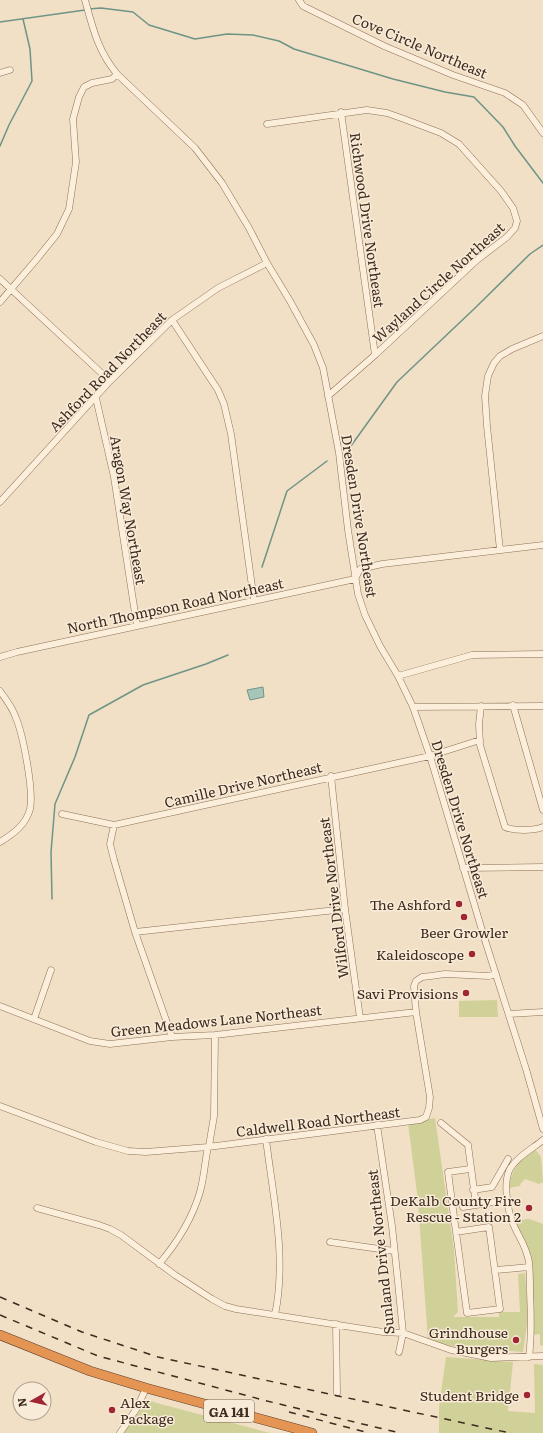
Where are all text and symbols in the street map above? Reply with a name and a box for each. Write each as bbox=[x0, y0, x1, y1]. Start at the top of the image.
street label: Cove Circle Northeast bbox=[349, 7, 491, 83]
street label: Richwood Drive Northeast bbox=[346, 131, 390, 309]
street label: Wayland Circle Northeast bbox=[368, 217, 509, 347]
street label: Ashford Road Northeast bbox=[44, 306, 170, 436]
street label: Dresden Drive Northeast bbox=[337, 433, 383, 599]
street label: Aragon Way Northeast bbox=[106, 434, 152, 587]
street label: North Thompson Road Northeast bbox=[65, 572, 285, 638]
street label: Dresden Drive Northeast bbox=[427, 737, 495, 901]
street label: Camille Drive Northeast bbox=[162, 756, 324, 812]
street label: Wilford Drive Northeast bbox=[313, 816, 353, 980]
place label: The Ashford bbox=[369, 894, 451, 914]
marker: The Ashford bbox=[454, 899, 464, 909]
marker: Beer Growler bbox=[459, 912, 469, 922]
place label: Beer Growler bbox=[420, 922, 508, 942]
place label: Kaleidoscope bbox=[376, 944, 464, 964]
marker: Kaleidoscope bbox=[467, 949, 477, 959]
place label: Savi Provisions bbox=[357, 983, 458, 1003]
marker: Savi Provisions bbox=[461, 988, 471, 998]
street label: Green Meadows Lane Northeast bbox=[109, 999, 323, 1041]
street label: Caldwell Road Northeast bbox=[235, 1101, 401, 1141]
street label: Sunland Drive Northeast bbox=[361, 1168, 399, 1335]
place label: DeKalb County Fire Rescue - Station 2 bbox=[390, 1190, 521, 1226]
marker: DeKalb County Fire Rescue - Station 2 bbox=[524, 1203, 534, 1213]
place label: Grindhouse Burgers bbox=[429, 1322, 508, 1358]
marker: Grindhouse Burgers bbox=[511, 1335, 521, 1345]
north arrow bbox=[12, 1381, 52, 1421]
place label: Student Bridge bbox=[420, 1385, 519, 1405]
marker: Student Bridge bbox=[522, 1390, 532, 1400]
place label: Alex Package bbox=[120, 1392, 174, 1428]
text: N bbox=[13, 1397, 30, 1408]
road number: GA 141 bbox=[204, 1400, 254, 1422]
marker: Alex Package bbox=[107, 1405, 117, 1415]

